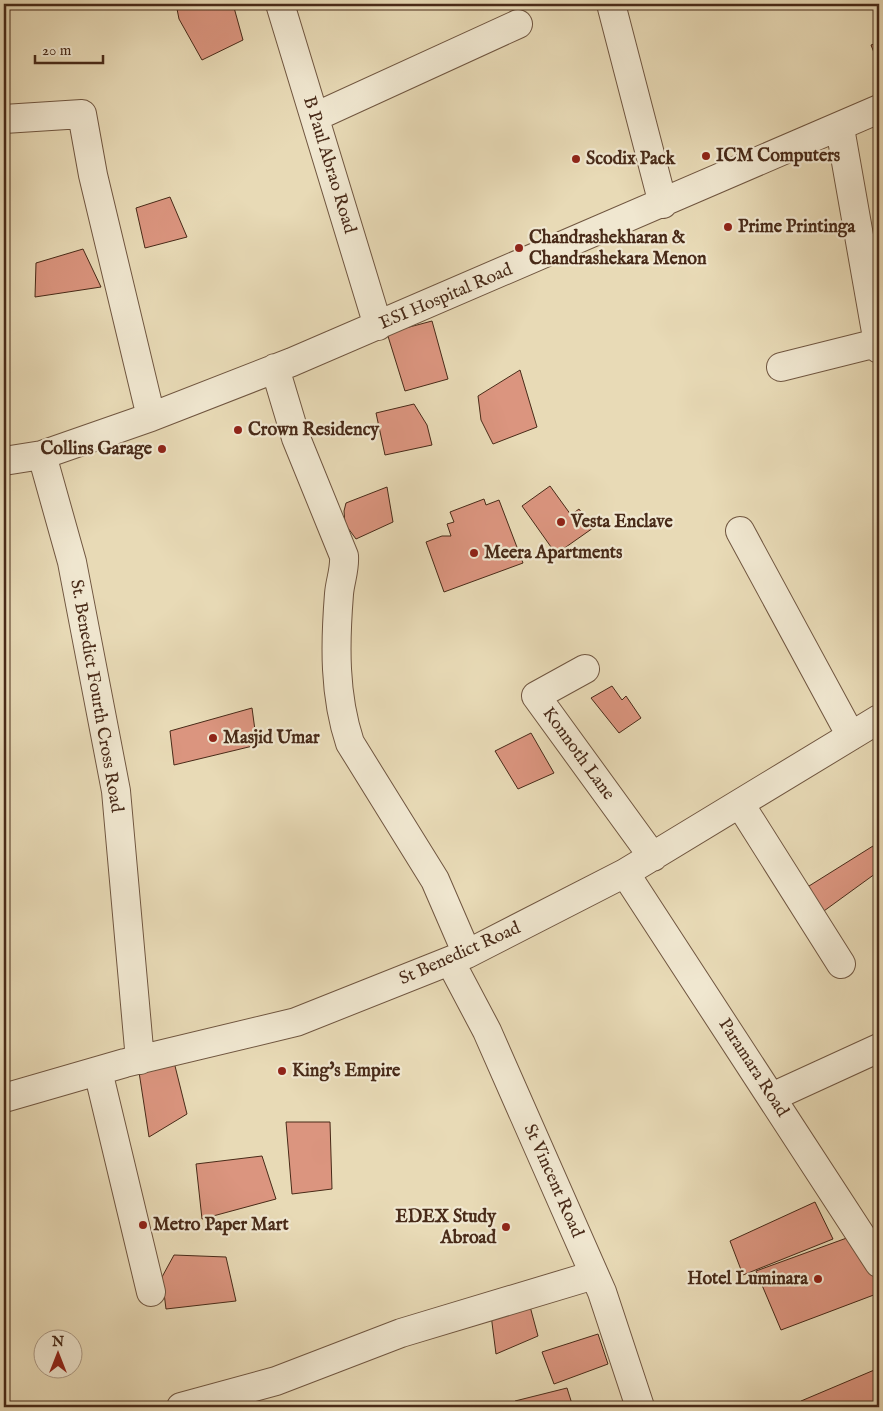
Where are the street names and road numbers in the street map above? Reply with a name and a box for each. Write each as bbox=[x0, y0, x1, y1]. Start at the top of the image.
street label: B Paul Abrao Road bbox=[297, 93, 361, 237]
street label: ESI Hospital Road bbox=[376, 258, 516, 335]
street label: St. Benedict Fourth Cross Road bbox=[64, 578, 128, 815]
street label: Konnoth Lane bbox=[536, 703, 620, 805]
street label: St Benedict Road bbox=[396, 917, 525, 991]
street label: Paramara Road bbox=[713, 1014, 794, 1122]
street label: St Vincent Road bbox=[518, 1121, 588, 1242]

